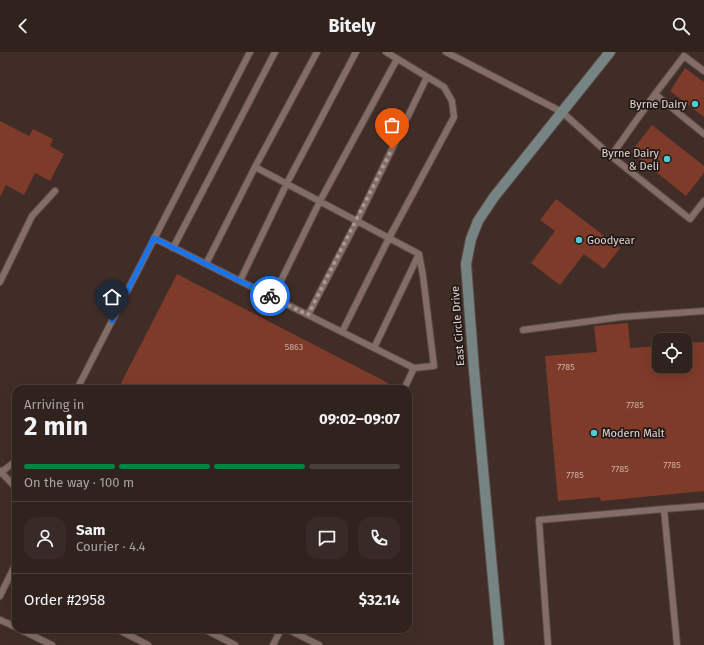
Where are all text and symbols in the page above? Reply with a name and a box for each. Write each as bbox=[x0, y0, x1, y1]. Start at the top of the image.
icon: back bbox=[12, 15, 34, 37]
text: Bitely bbox=[328, 15, 376, 37]
icon: search bbox=[670, 15, 692, 37]
place label: Byrne Dairy bbox=[630, 98, 688, 111]
marker: Byrne Dairy bbox=[690, 99, 700, 109]
pin bbox=[375, 108, 409, 149]
icon: bag bbox=[381, 114, 403, 136]
place label: Byrne Dairy & Deli bbox=[602, 147, 660, 173]
marker: Byrne Dairy & Deli bbox=[662, 154, 672, 164]
place label: Goodyear bbox=[587, 234, 636, 247]
marker: Goodyear bbox=[574, 235, 584, 245]
courier bbox=[250, 276, 290, 316]
pin bbox=[95, 280, 129, 321]
icon: bike bbox=[259, 285, 281, 307]
icon: home bbox=[101, 286, 123, 308]
street label: East Circle Drive bbox=[449, 286, 467, 366]
map controls bbox=[652, 333, 692, 373]
button: locate bbox=[652, 333, 692, 373]
house number: 5863 bbox=[285, 342, 303, 352]
house number: 7785 bbox=[557, 362, 575, 372]
text: Arriving in bbox=[24, 397, 84, 412]
house number: 7785 bbox=[626, 400, 644, 410]
text: 09:02–09:07 bbox=[319, 410, 400, 428]
text: 2 min bbox=[24, 411, 88, 442]
place label: Modern Malt bbox=[602, 427, 665, 440]
marker: Modern Malt bbox=[589, 428, 599, 438]
house number: 7785 bbox=[663, 460, 681, 470]
house number: 7785 bbox=[611, 464, 629, 474]
house number: 7785 bbox=[566, 470, 584, 480]
text: On the way · 100 m bbox=[24, 475, 134, 490]
button: person bbox=[24, 517, 66, 559]
button: chat bbox=[306, 517, 348, 559]
button: phone bbox=[358, 517, 400, 559]
text: Sam bbox=[76, 521, 105, 539]
text: Courier · 4.4 bbox=[76, 539, 146, 554]
text: Order #2958 bbox=[24, 591, 105, 609]
text: $32.14 bbox=[359, 591, 400, 609]

